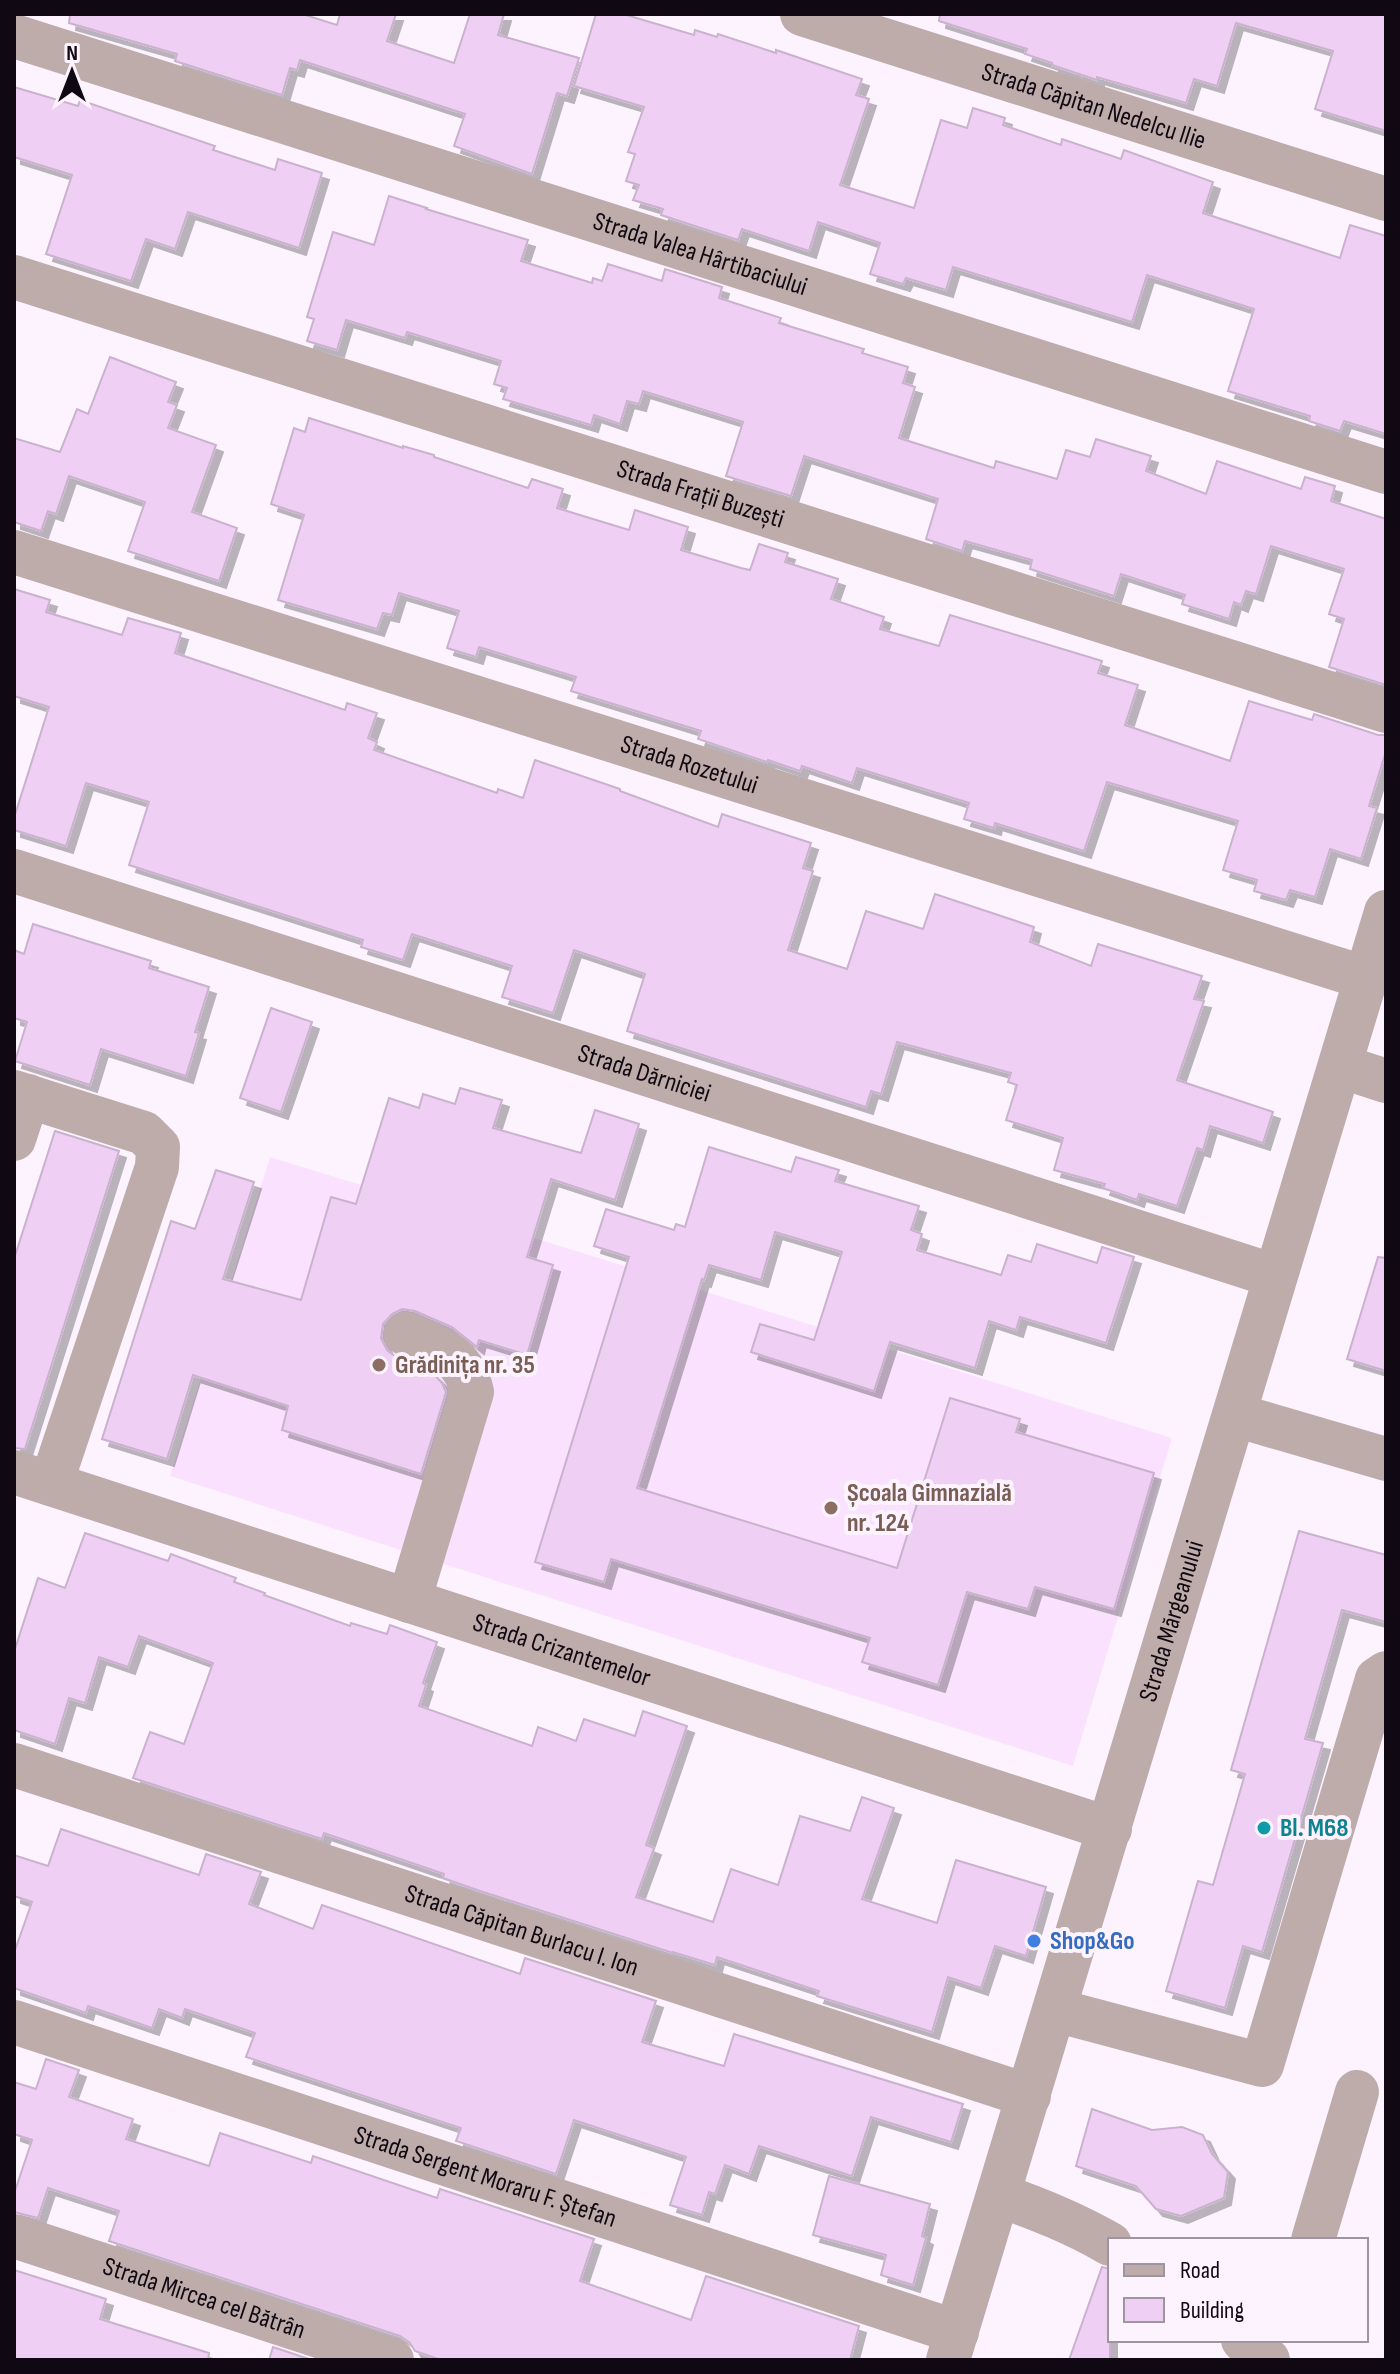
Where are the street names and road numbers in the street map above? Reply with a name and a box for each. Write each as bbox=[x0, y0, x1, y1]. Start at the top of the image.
street label: Strada Căpitan Nedelcu Ilie bbox=[978, 56, 1210, 156]
street label: Strada Valea Hârtibaciului bbox=[589, 206, 811, 303]
street label: Strada Frații Buzești bbox=[613, 453, 788, 535]
street label: Strada Rozetului bbox=[617, 729, 762, 801]
street label: Strada Dărniciei bbox=[574, 1038, 715, 1109]
street label: Strada Mărgeanului bbox=[1133, 1537, 1210, 1705]
street label: Strada Crizantemelor bbox=[469, 1607, 655, 1694]
street label: Strada Căpitan Burlacu I. Ion bbox=[401, 1878, 642, 1983]
street label: Strada Sergent Moraru F. Ștefan bbox=[350, 2119, 620, 2234]
street label: Strada Mircea cel Bătrân bbox=[99, 2251, 309, 2346]

